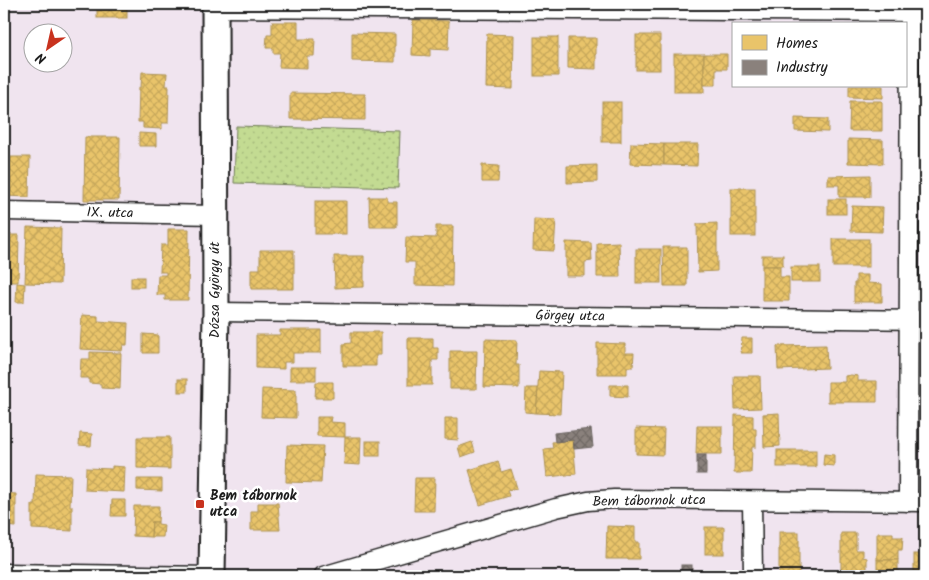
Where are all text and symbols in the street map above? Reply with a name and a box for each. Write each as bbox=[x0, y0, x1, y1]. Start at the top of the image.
north arrow bbox=[22, 22, 72, 72]
legend bbox=[732, 22, 906, 88]
text: Homes bbox=[776, 32, 819, 56]
text: N bbox=[31, 46, 51, 70]
text: Industry bbox=[776, 56, 829, 80]
street label: IX. utca bbox=[86, 202, 134, 224]
street label: Dózsa György út bbox=[204, 241, 226, 338]
street label: Görgey utca bbox=[535, 304, 605, 328]
place label: Bem tábornok utca bbox=[210, 485, 298, 523]
street label: Bem tábornok utca bbox=[592, 489, 706, 513]
marker: Bem tábornok utca bbox=[194, 498, 206, 510]

